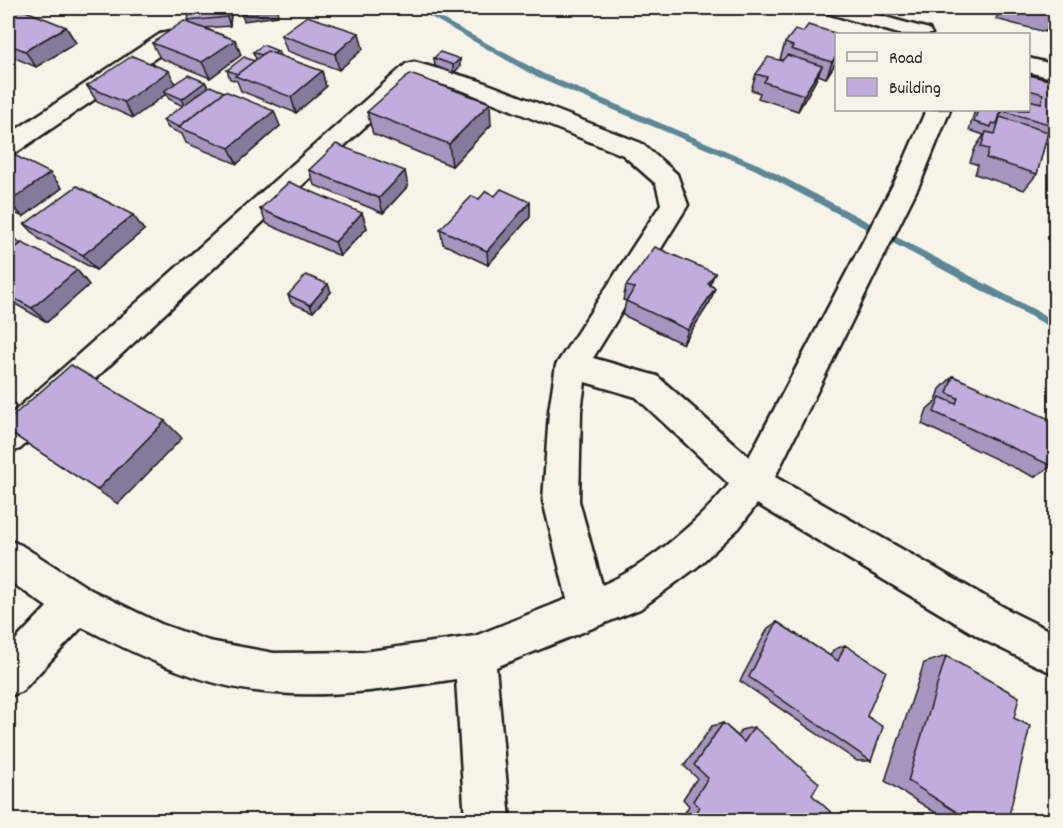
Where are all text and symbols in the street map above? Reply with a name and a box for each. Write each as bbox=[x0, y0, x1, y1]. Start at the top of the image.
legend bbox=[835, 33, 1030, 111]
text: Road bbox=[889, 47, 923, 72]
text: Building bbox=[889, 77, 941, 102]

